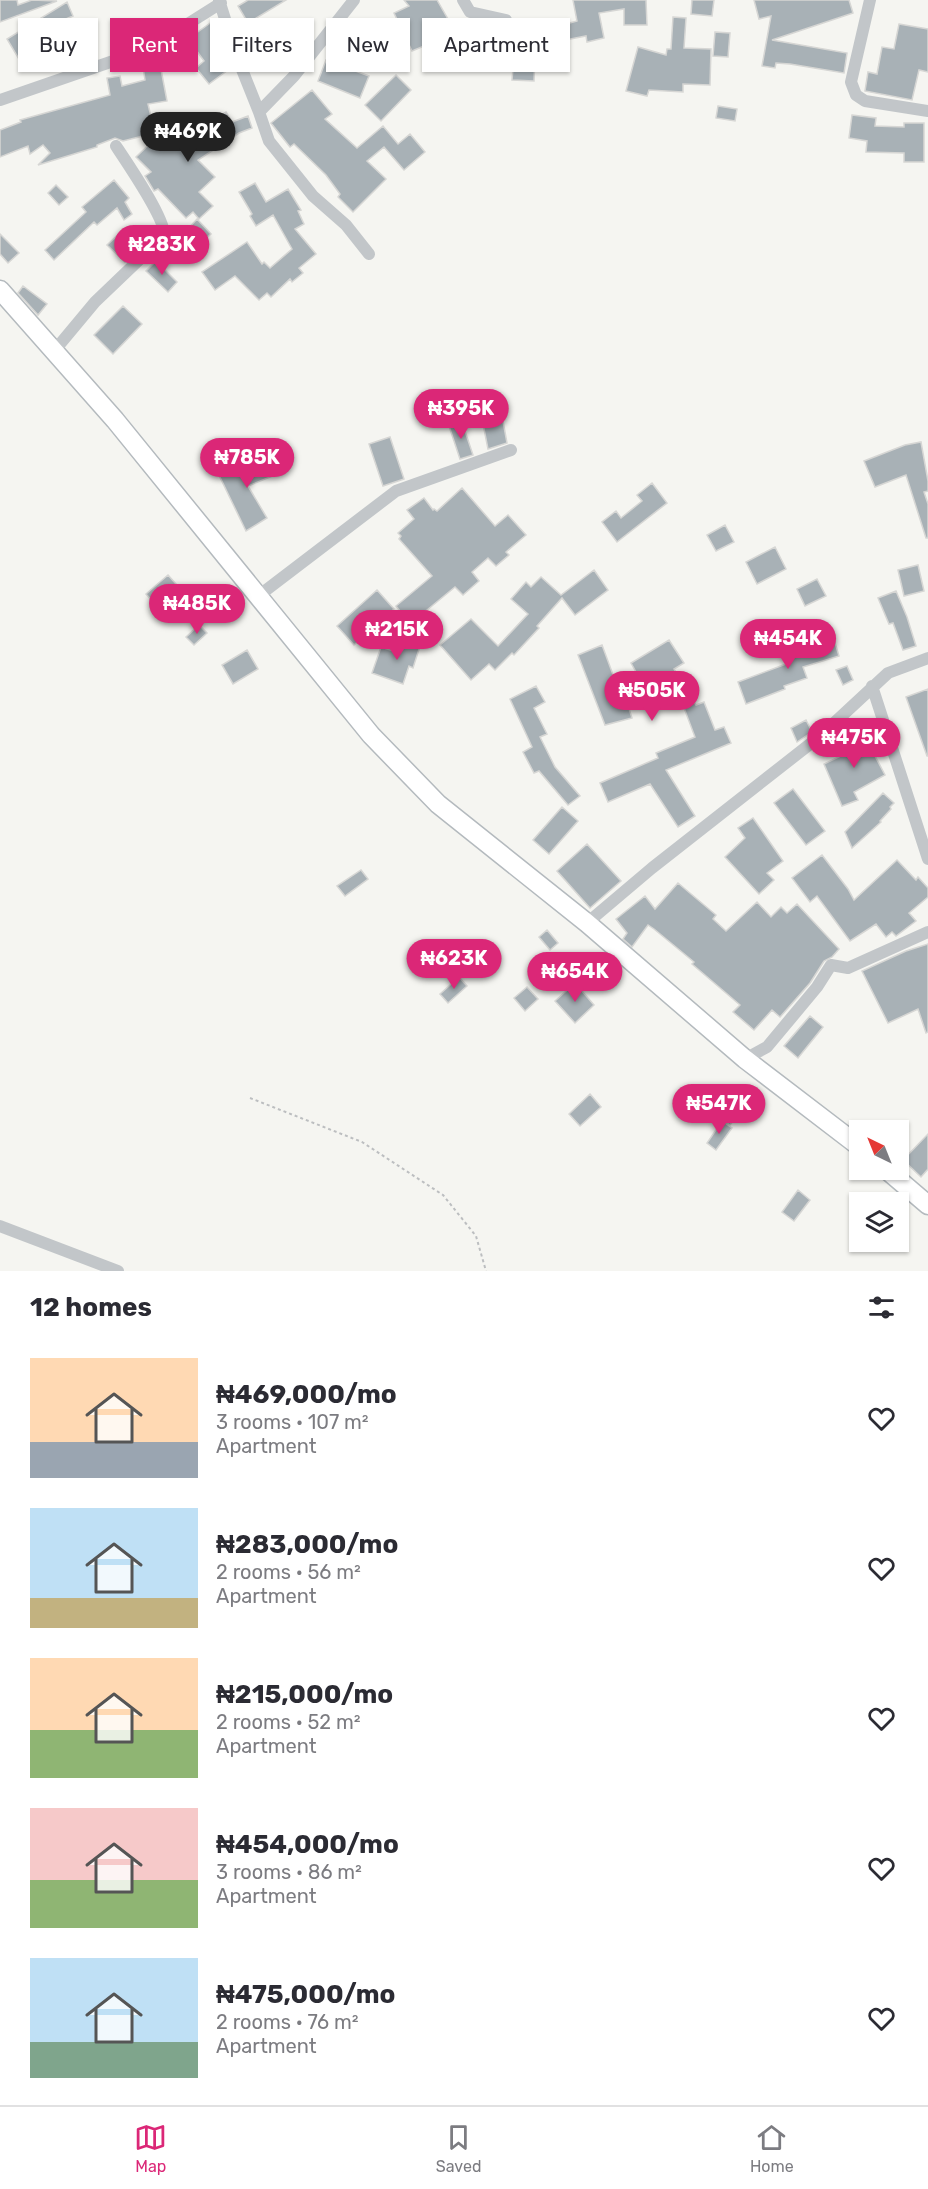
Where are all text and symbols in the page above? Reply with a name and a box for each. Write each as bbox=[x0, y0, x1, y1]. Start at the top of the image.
chip: Buy bbox=[18, 18, 98, 72]
chip: Rent bbox=[110, 18, 198, 72]
chip: Filters bbox=[210, 18, 314, 72]
chip: New bbox=[326, 18, 410, 72]
chip: Apartment bbox=[422, 18, 570, 72]
pin: ₦469K bbox=[146, 112, 230, 163]
text: ₦469K bbox=[154, 119, 222, 143]
pin: ₦283K bbox=[120, 225, 204, 276]
text: ₦283K bbox=[128, 232, 196, 256]
pin: ₦395K bbox=[419, 389, 503, 440]
text: ₦395K bbox=[428, 396, 494, 420]
pin: ₦785K bbox=[205, 438, 289, 489]
text: ₦785K bbox=[214, 445, 280, 469]
pin: ₦485K bbox=[155, 584, 239, 635]
text: ₦485K bbox=[163, 591, 231, 615]
pin: ₦215K bbox=[355, 610, 439, 661]
text: ₦215K bbox=[365, 617, 429, 641]
pin: ₦454K bbox=[746, 619, 830, 670]
text: ₦454K bbox=[754, 626, 822, 650]
pin: ₦505K bbox=[610, 671, 694, 722]
text: ₦505K bbox=[618, 678, 686, 702]
pin: ₦475K bbox=[812, 718, 896, 769]
text: ₦475K bbox=[821, 725, 887, 749]
pin: ₦623K bbox=[412, 939, 496, 990]
text: ₦623K bbox=[421, 946, 487, 970]
pin: ₦654K bbox=[533, 952, 617, 1003]
text: ₦654K bbox=[541, 959, 609, 983]
pin: ₦547K bbox=[677, 1084, 761, 1135]
text: ₦547K bbox=[686, 1091, 752, 1115]
north arrow bbox=[849, 1120, 909, 1180]
map controls bbox=[849, 1120, 909, 1252]
button: layers bbox=[849, 1192, 909, 1252]
icon: filters bbox=[865, 1291, 898, 1324]
text: 12 homes bbox=[30, 1292, 152, 1323]
text: ₦469,000/mo bbox=[216, 1379, 397, 1410]
icon: home bbox=[78, 1382, 150, 1454]
icon: heart bbox=[865, 1402, 898, 1435]
text: 3 rooms · 107 m² bbox=[216, 1410, 369, 1434]
text: Apartment bbox=[216, 1434, 317, 1458]
text: ₦283,000/mo bbox=[216, 1529, 398, 1560]
icon: home bbox=[78, 1532, 150, 1604]
icon: heart bbox=[865, 1552, 898, 1585]
text: 2 rooms · 56 m² bbox=[216, 1560, 361, 1584]
text: Apartment bbox=[216, 1584, 317, 1608]
text: ₦215,000/mo bbox=[216, 1679, 393, 1710]
icon: home bbox=[78, 1682, 150, 1754]
icon: heart bbox=[865, 1702, 898, 1735]
text: 2 rooms · 52 m² bbox=[216, 1710, 361, 1734]
text: Apartment bbox=[216, 1734, 317, 1758]
text: ₦454,000/mo bbox=[216, 1829, 399, 1860]
icon: home bbox=[78, 1832, 150, 1904]
icon: heart bbox=[865, 1852, 898, 1885]
text: 3 rooms · 86 m² bbox=[216, 1860, 362, 1884]
text: Apartment bbox=[216, 1884, 317, 1908]
text: ₦475,000/mo bbox=[216, 1979, 395, 2010]
icon: home bbox=[78, 1982, 150, 2054]
icon: heart bbox=[865, 2002, 898, 2035]
text: 2 rooms · 76 m² bbox=[216, 2010, 359, 2034]
text: Apartment bbox=[216, 2034, 317, 2058]
tab: Map bbox=[134, 2121, 167, 2176]
tab: Saved bbox=[436, 2121, 481, 2176]
tab: Home bbox=[750, 2121, 794, 2176]

